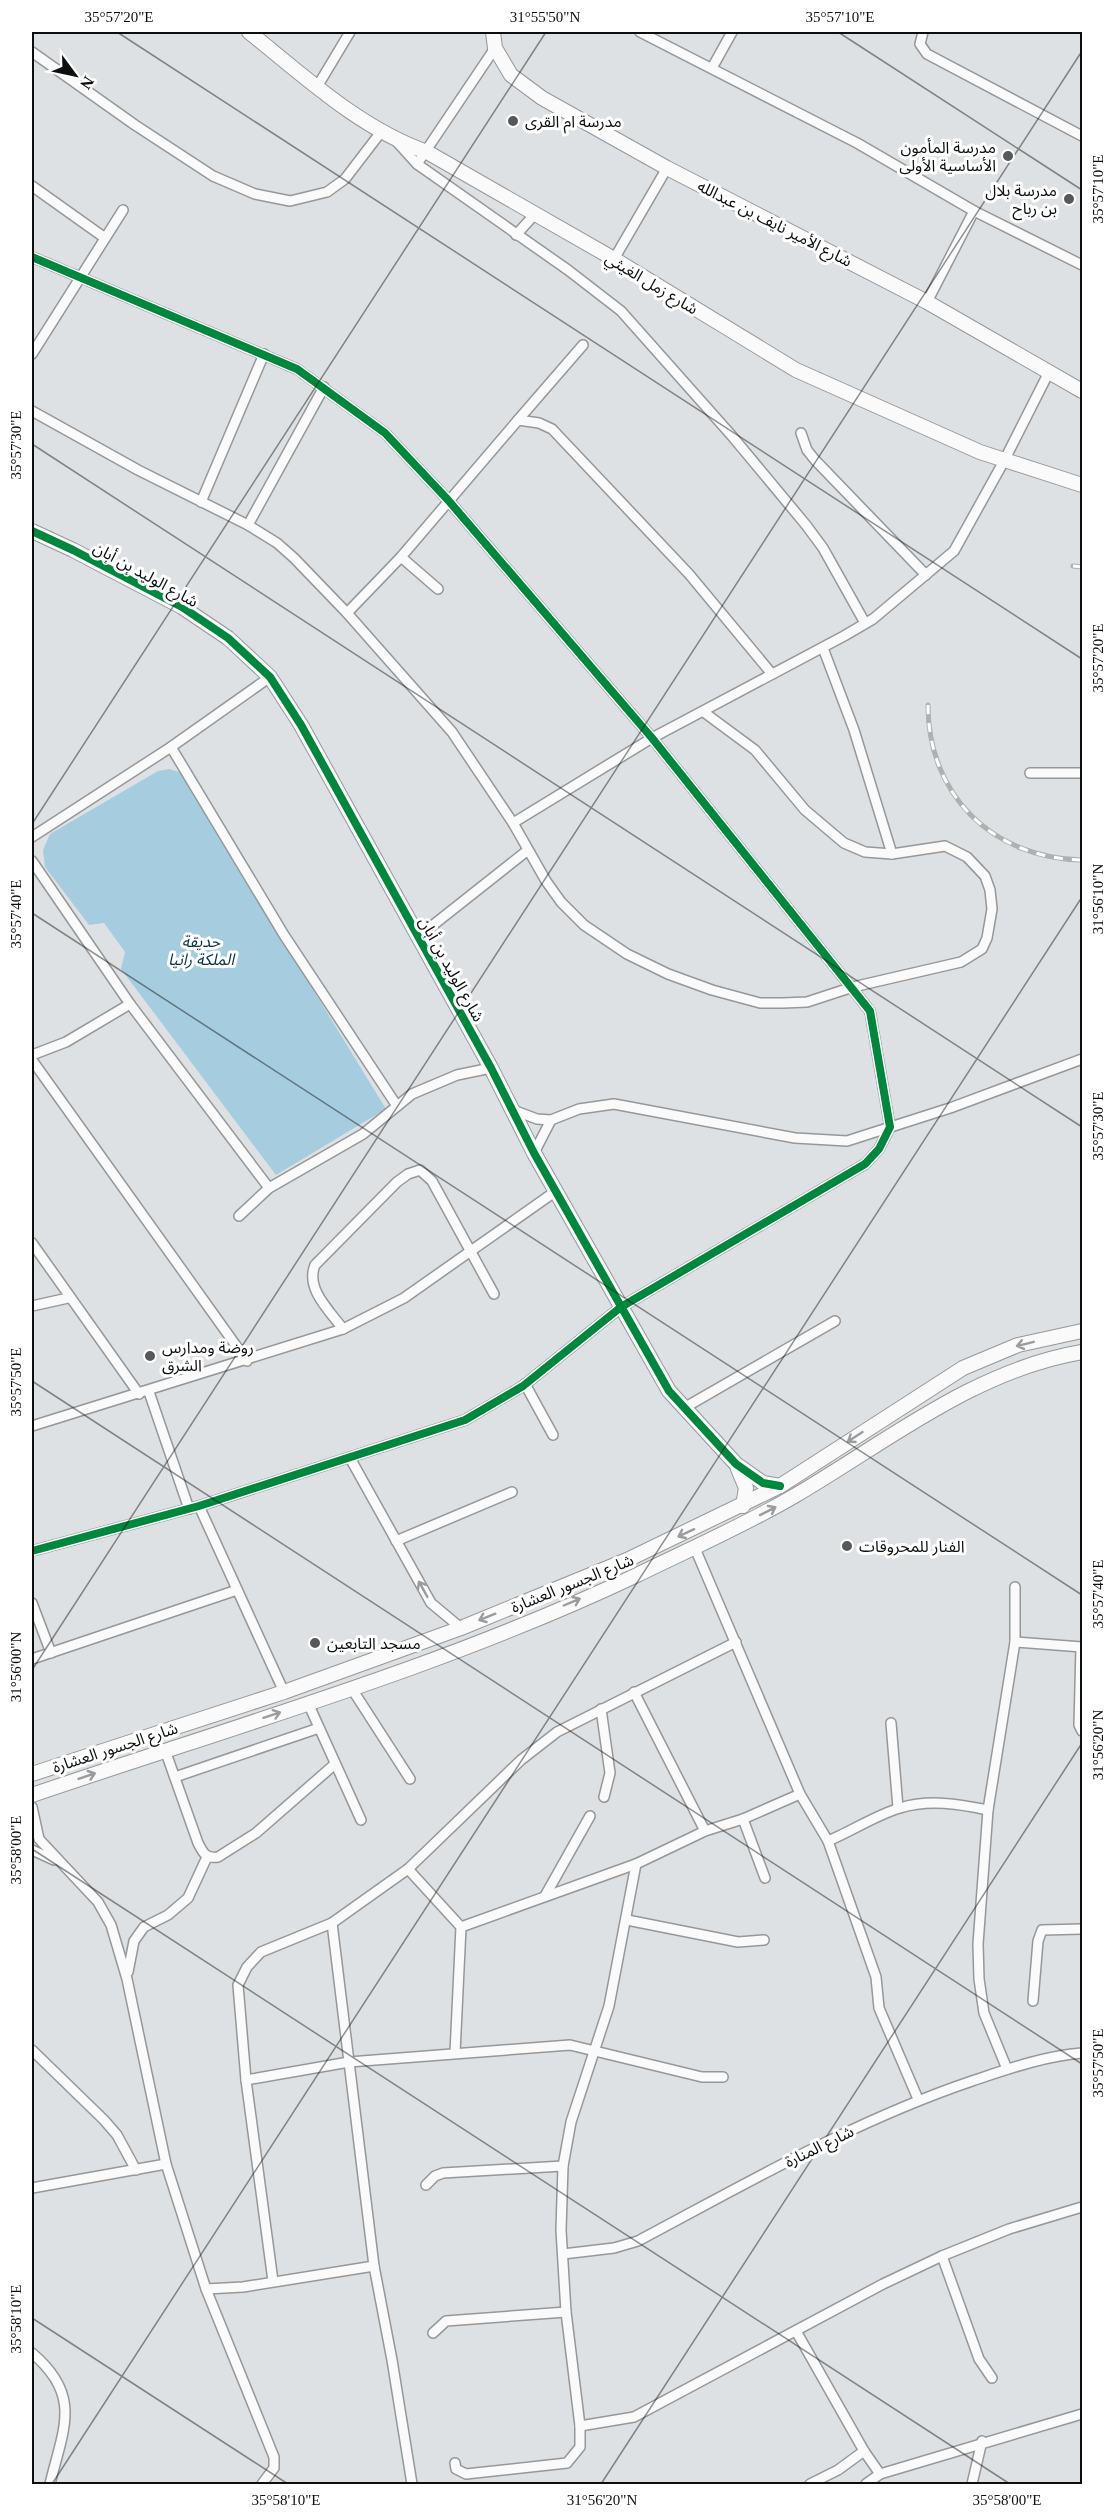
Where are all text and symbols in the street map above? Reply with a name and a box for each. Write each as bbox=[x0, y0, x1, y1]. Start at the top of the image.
text: 35°57'20"E bbox=[85, 9, 154, 25]
text: 31°55'50"N bbox=[510, 9, 580, 25]
text: 35°57'10"E bbox=[806, 9, 875, 25]
north arrow bbox=[45, 45, 105, 105]
text: N bbox=[77, 73, 97, 93]
place label: مدرسة ام القرى bbox=[525, 113, 622, 134]
marker: مدرسة ام القرى bbox=[506, 114, 520, 128]
place label: مدرسة المأمون الأساسية الأولى bbox=[899, 138, 996, 175]
marker: مدرسة المأمون الأساسية الأولى bbox=[1001, 149, 1015, 163]
text: 35°57'10"E bbox=[1090, 155, 1106, 224]
street label: شارع الأمير نايف بن عبدالله bbox=[693, 177, 855, 273]
place label: مدرسة بلال بن رباح bbox=[985, 182, 1057, 221]
marker: مدرسة بلال بن رباح bbox=[1062, 192, 1076, 206]
street label: شارع زمل الغيثي bbox=[601, 249, 701, 321]
text: 35°57'30"E bbox=[8, 411, 24, 480]
street label: شارع الوليد بن أبان bbox=[89, 538, 202, 614]
text: 35°57'20"E bbox=[1090, 624, 1106, 693]
text: 31°56'10"N bbox=[1090, 864, 1106, 934]
text: 35°57'40"E bbox=[8, 880, 24, 949]
street label: شارع الوليد بن أبان bbox=[412, 913, 488, 1026]
park label: حديقة الملكة رانيا bbox=[168, 933, 236, 969]
text: 35°57'30"E bbox=[1090, 1092, 1106, 1161]
one-way arrow bbox=[1016, 1338, 1035, 1350]
place label: روضة ومدارس الشرق bbox=[162, 1339, 254, 1375]
text: 35°57'50"E bbox=[8, 1348, 24, 1417]
marker: روضة ومدارس الشرق bbox=[143, 1349, 157, 1363]
one-way arrow bbox=[847, 1431, 864, 1443]
one-way arrow bbox=[759, 1504, 777, 1516]
one-way arrow bbox=[678, 1528, 696, 1540]
place label: الفنار للمحروقات bbox=[859, 1538, 965, 1556]
marker: الفنار للمحروقات bbox=[840, 1539, 854, 1553]
street label: شارع الجسور العشارة bbox=[508, 1551, 637, 1620]
text: 35°57'40"E bbox=[1090, 1560, 1106, 1629]
one-way arrow bbox=[417, 1581, 429, 1598]
one-way arrow bbox=[563, 1596, 581, 1607]
one-way arrow bbox=[478, 1612, 497, 1623]
text: 31°56'00"N bbox=[8, 1632, 24, 1702]
place label: مسجد التابعين bbox=[327, 1635, 421, 1653]
marker: مسجد التابعين bbox=[308, 1636, 322, 1650]
one-way arrow bbox=[262, 1709, 281, 1720]
text: 31°56'20"N bbox=[1090, 1710, 1106, 1780]
street label: شارع الجسور العشارة bbox=[50, 1719, 181, 1780]
one-way arrow bbox=[77, 1770, 96, 1781]
text: 35°58'00"E bbox=[8, 1816, 24, 1885]
text: 35°57'50"E bbox=[1090, 2029, 1106, 2098]
street label: شارع المنارة bbox=[782, 2123, 858, 2174]
text: 35°58'10"E bbox=[8, 2285, 24, 2354]
text: 35°58'10"E bbox=[252, 2492, 321, 2508]
text: 31°56'20"N bbox=[567, 2492, 637, 2508]
text: 35°58'00"E bbox=[973, 2492, 1042, 2508]

